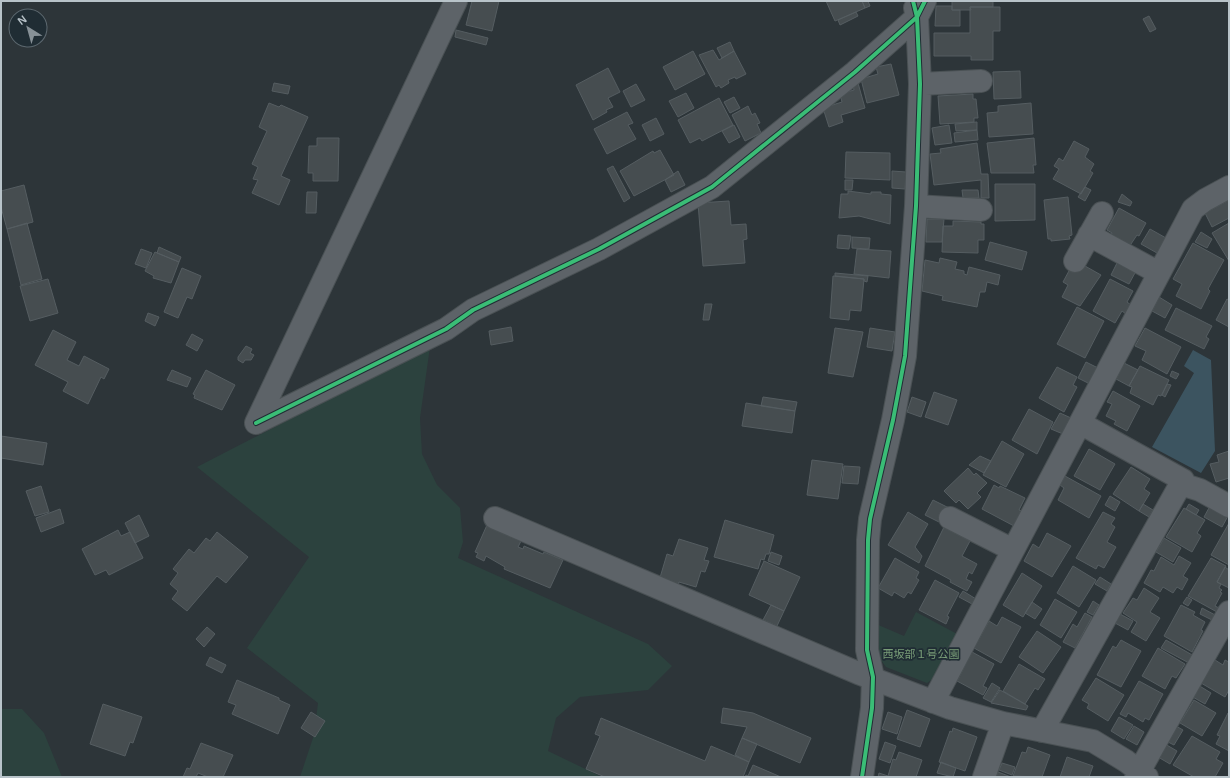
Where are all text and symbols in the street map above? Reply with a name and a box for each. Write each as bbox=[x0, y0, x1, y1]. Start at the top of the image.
north arrow bbox=[8, 8, 48, 48]
text: N bbox=[15, 13, 29, 27]
park label: 西坂部１号公園 bbox=[883, 648, 960, 660]

